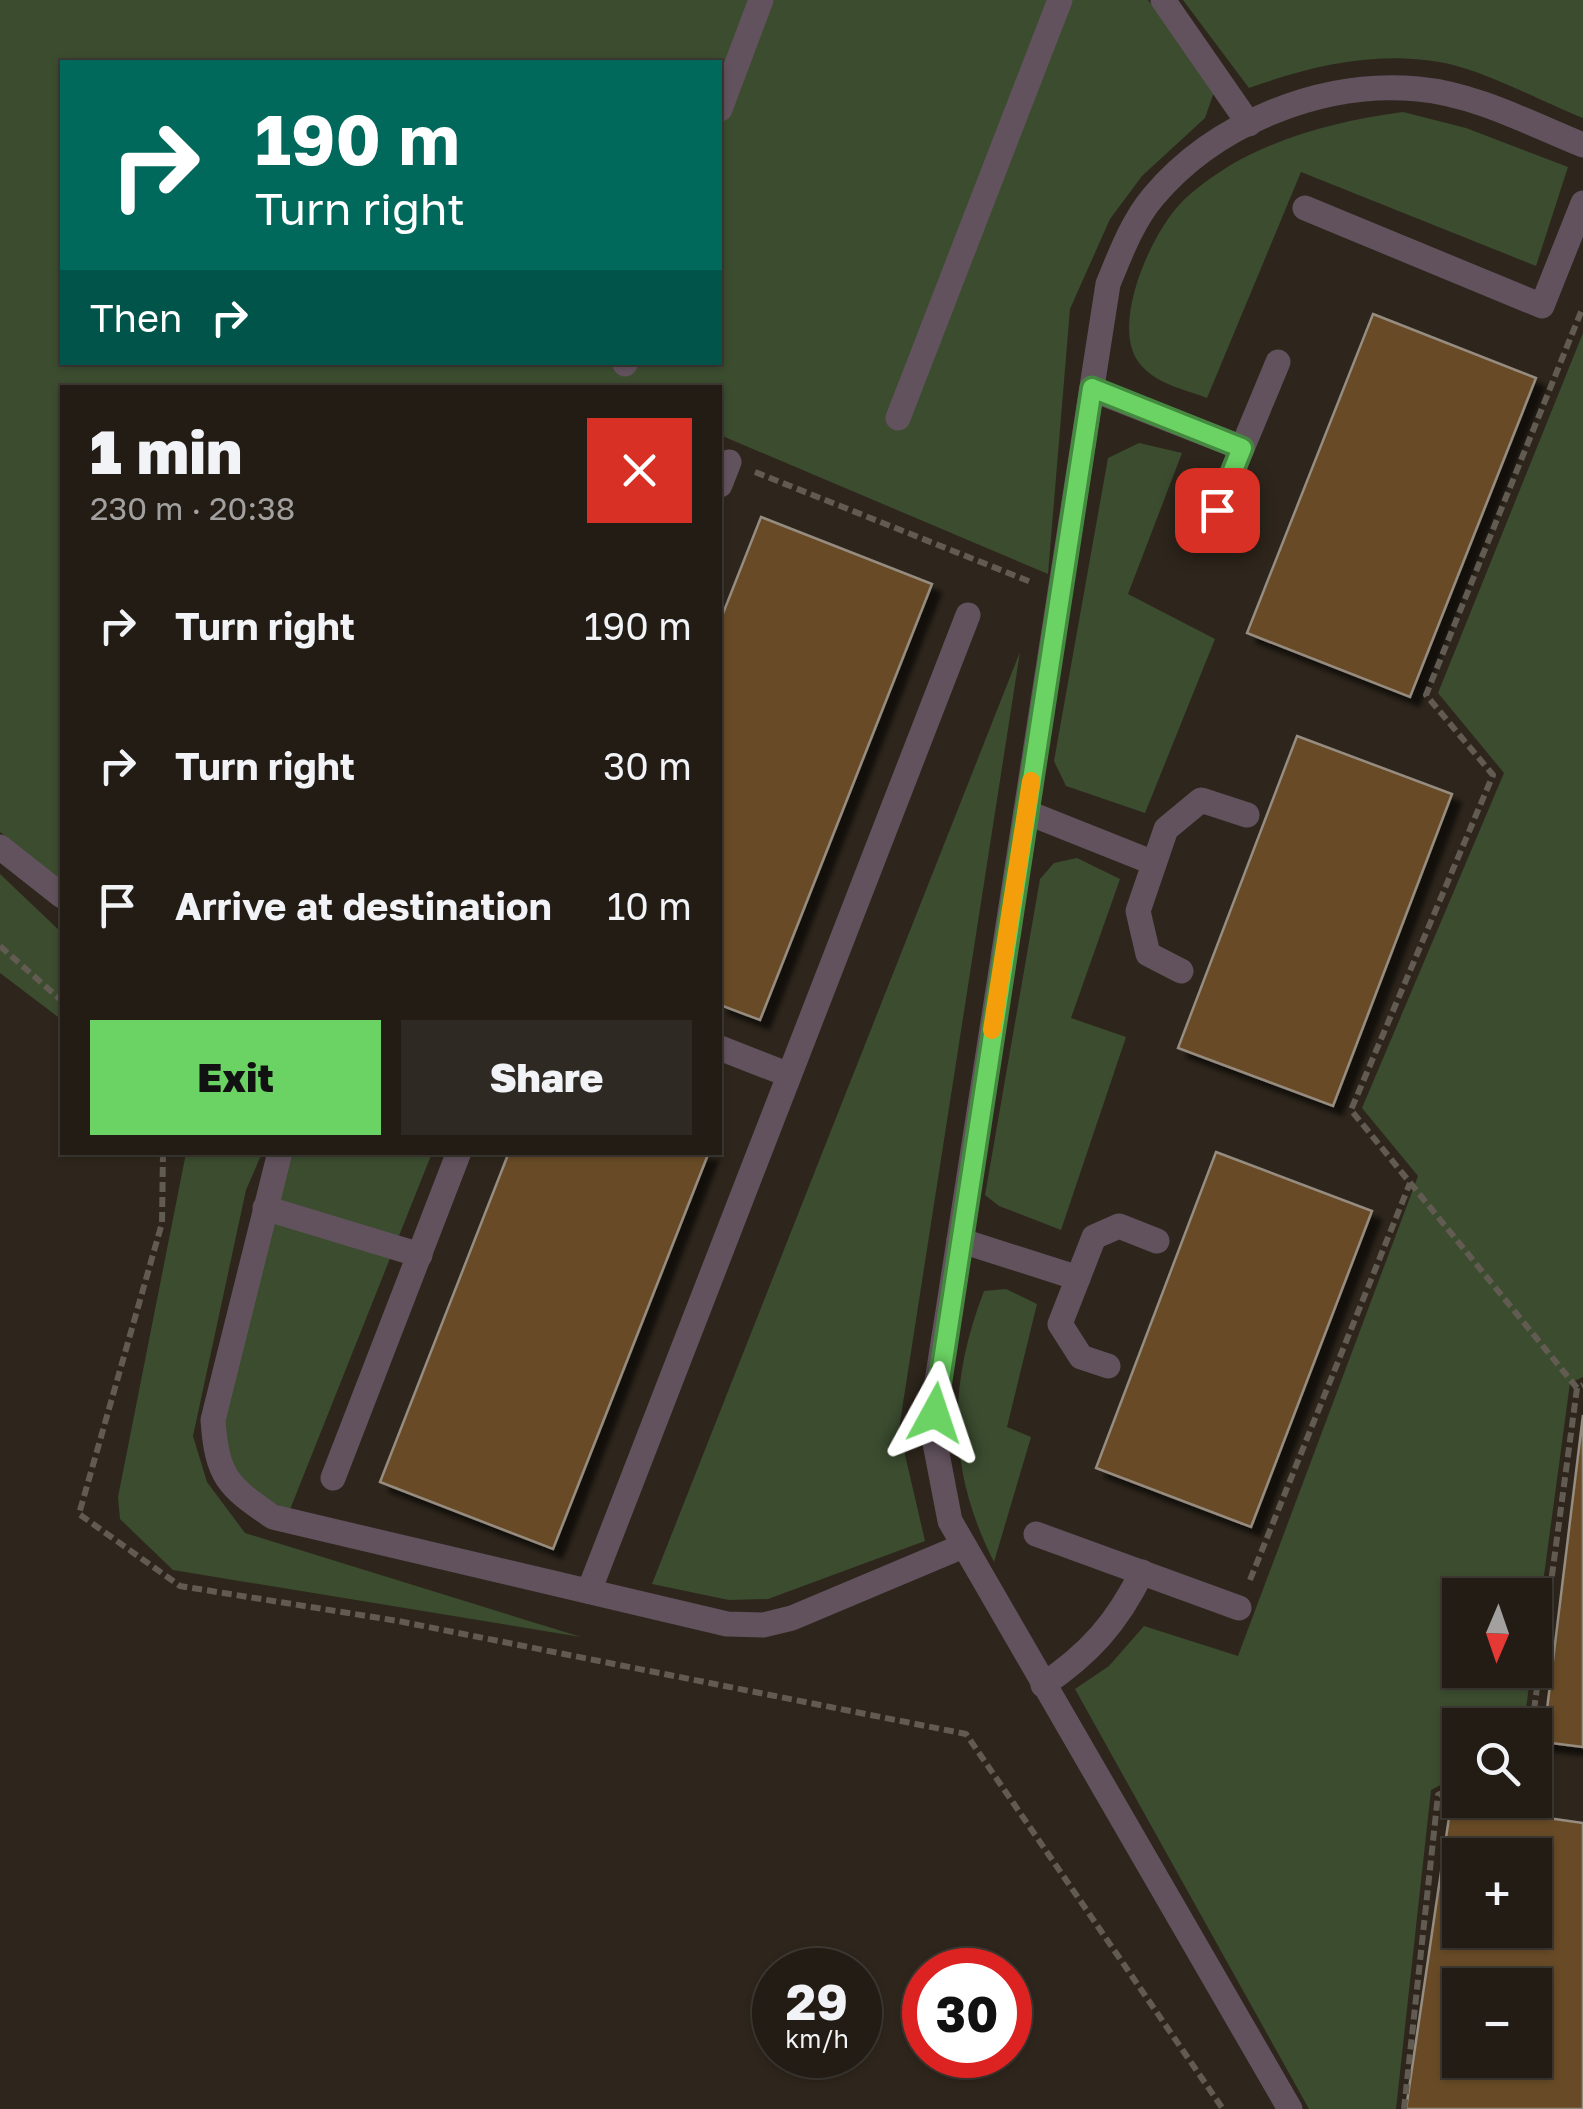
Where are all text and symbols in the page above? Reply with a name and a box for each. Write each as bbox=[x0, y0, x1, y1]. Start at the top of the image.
text: 190 m bbox=[255, 96, 460, 180]
icon: right bbox=[90, 100, 220, 230]
text: Turn right bbox=[255, 181, 465, 235]
icon: right bbox=[202, 290, 257, 345]
text: Then bbox=[90, 295, 182, 340]
text: 1 min bbox=[90, 415, 242, 487]
button: close bbox=[587, 418, 692, 523]
pin bbox=[1175, 468, 1260, 553]
icon: arrive bbox=[1190, 483, 1245, 538]
text: 230 m · 20:38 bbox=[90, 489, 295, 527]
icon: right bbox=[90, 598, 145, 653]
text: Turn right bbox=[175, 603, 355, 648]
text: 190 m bbox=[584, 603, 692, 648]
icon: right bbox=[90, 738, 145, 793]
text: Turn right bbox=[175, 743, 355, 788]
text: 30 m bbox=[603, 743, 692, 788]
icon: arrive bbox=[90, 878, 145, 933]
text: Arrive at destination bbox=[175, 883, 552, 928]
text: 10 m bbox=[607, 883, 692, 928]
button: Exit bbox=[90, 1020, 381, 1135]
button: Share bbox=[401, 1020, 692, 1135]
position arrow bbox=[883, 1361, 987, 1465]
north arrow bbox=[1442, 1578, 1552, 1688]
map controls bbox=[1442, 1578, 1552, 2078]
button: search bbox=[1442, 1708, 1552, 1818]
button: + bbox=[1442, 1838, 1552, 1948]
speed limit sign: 30 bbox=[902, 1948, 1032, 2078]
button: − bbox=[1442, 1968, 1552, 2078]
text: 29 bbox=[786, 1971, 848, 2031]
text: km/h bbox=[785, 2023, 849, 2054]

